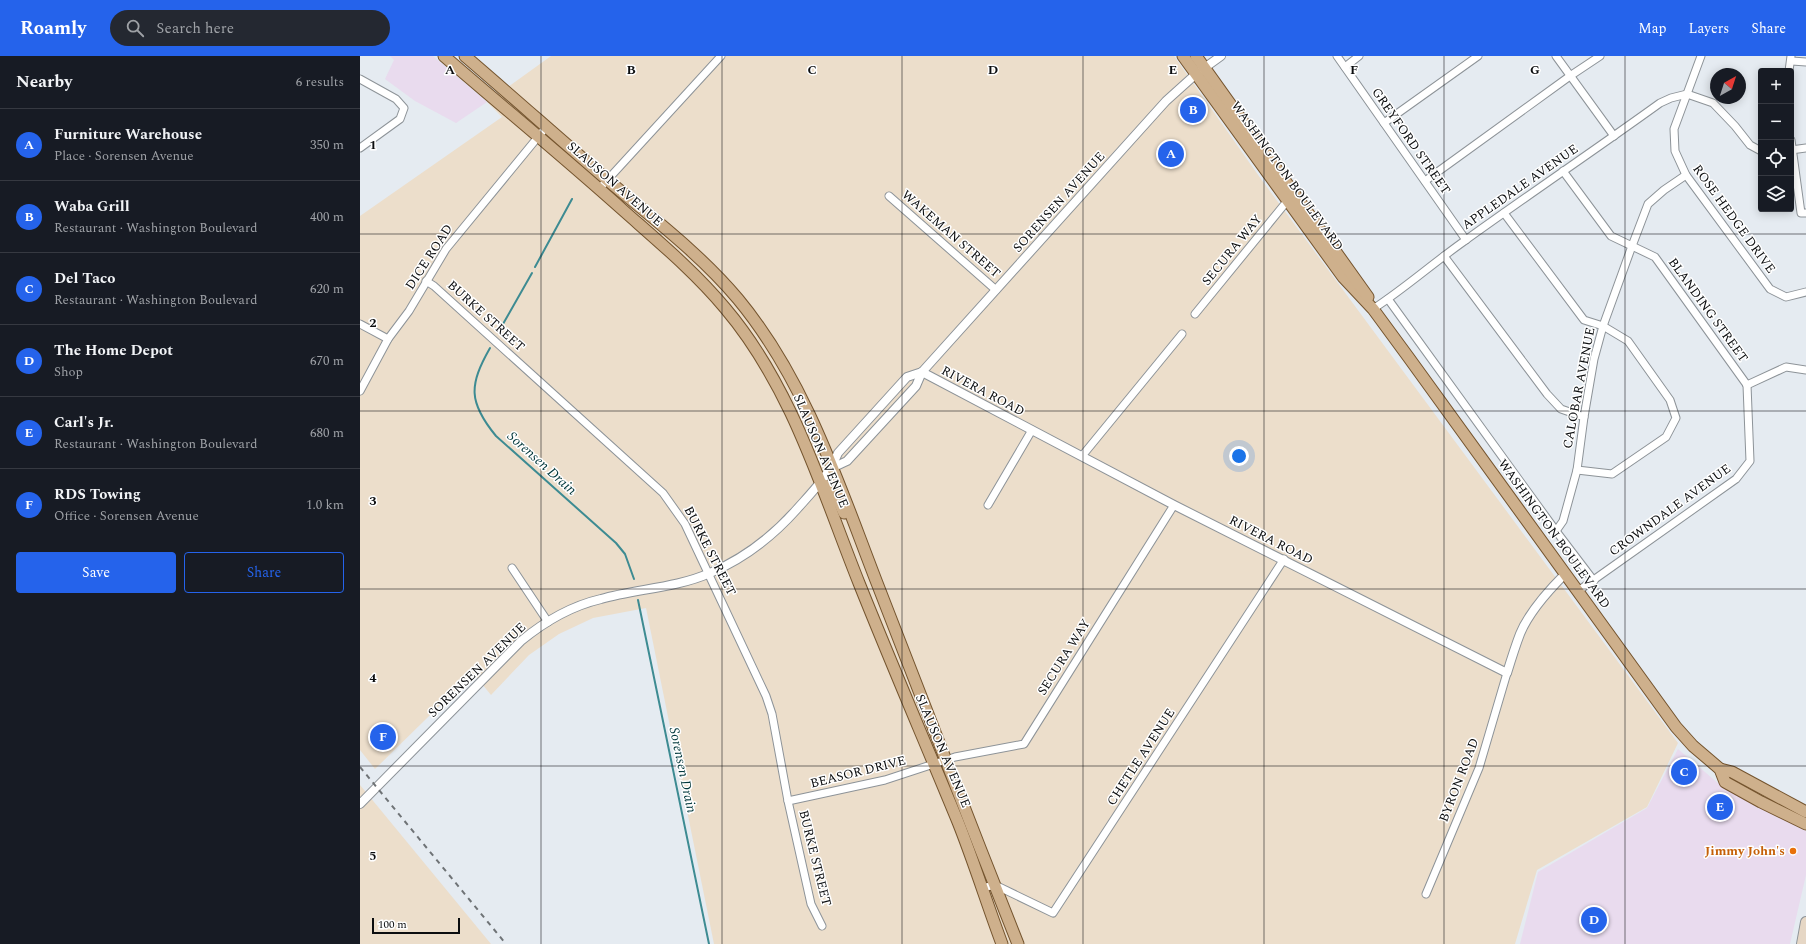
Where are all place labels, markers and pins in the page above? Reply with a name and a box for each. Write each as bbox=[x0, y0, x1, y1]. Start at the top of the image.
pin: B bbox=[1180, 95, 1206, 125]
pin: A bbox=[1158, 139, 1184, 169]
pin: F bbox=[370, 722, 396, 752]
pin: C bbox=[1671, 757, 1697, 787]
pin: E bbox=[1707, 792, 1733, 822]
place label: Jimmy John's bbox=[1705, 841, 1785, 861]
marker: Jimmy John's bbox=[1788, 846, 1798, 856]
pin: D bbox=[1581, 905, 1607, 935]

